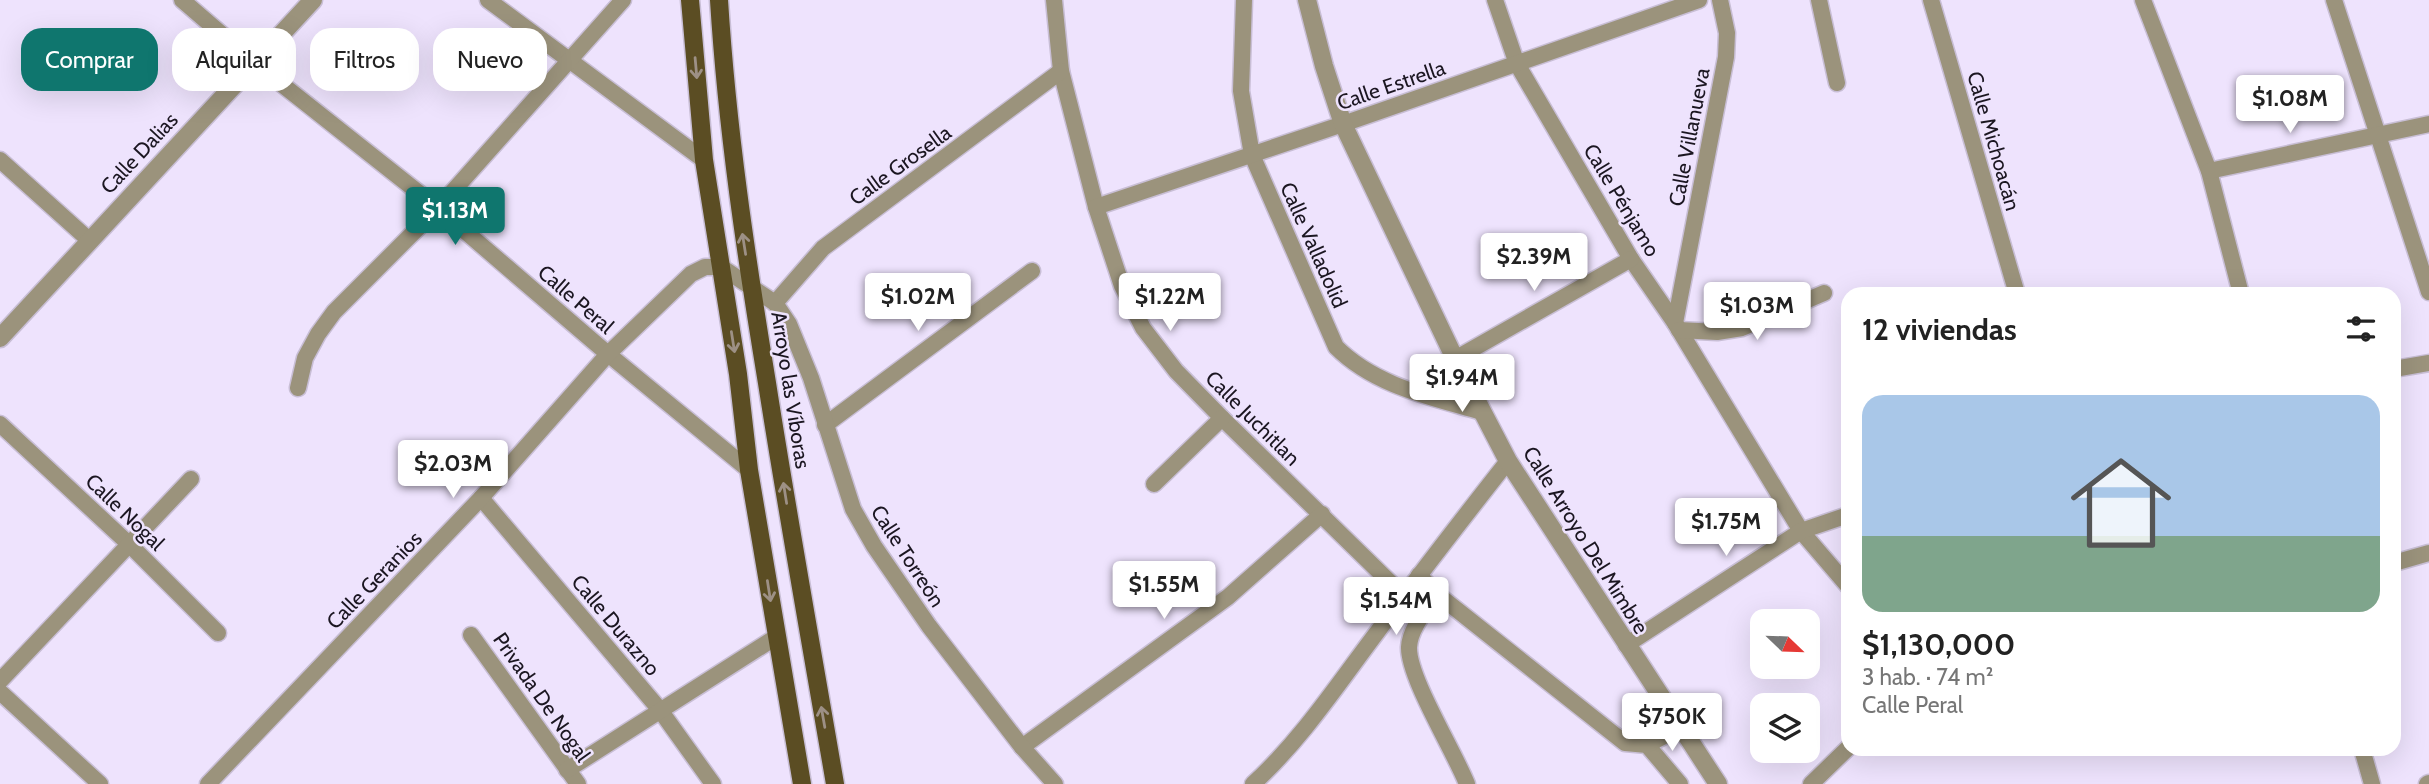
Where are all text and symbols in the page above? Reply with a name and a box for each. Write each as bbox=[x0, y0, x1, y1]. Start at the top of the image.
chip: Comprar bbox=[21, 28, 158, 91]
chip: Alquilar bbox=[172, 28, 296, 91]
chip: Filtros bbox=[310, 28, 419, 91]
chip: Nuevo bbox=[433, 28, 547, 91]
street label: Calle Estrella bbox=[1334, 55, 1448, 115]
one-way arrow bbox=[690, 56, 703, 79]
street label: Calle Villanueva bbox=[1663, 66, 1715, 208]
street label: Calle Michoacán bbox=[1962, 69, 2026, 213]
pin: $1.08M bbox=[2233, 76, 2347, 135]
text: $1.08M bbox=[2252, 84, 2328, 112]
street label: Calle Dalias bbox=[95, 107, 183, 199]
street label: Calle Grosella bbox=[844, 120, 956, 210]
street label: Calle Pénjamo bbox=[1578, 139, 1665, 261]
street label: Calle Valladolid bbox=[1275, 178, 1353, 312]
pin: $1.13M bbox=[398, 188, 512, 247]
text: $1.13M bbox=[422, 196, 488, 224]
one-way arrow bbox=[737, 233, 750, 256]
pin: $2.39M bbox=[1477, 233, 1591, 293]
text: $2.39M bbox=[1497, 242, 1571, 270]
street label: Calle Peral bbox=[533, 259, 619, 339]
pin: $1.02M bbox=[861, 274, 975, 333]
pin: $1.22M bbox=[1113, 274, 1227, 333]
text: $1.02M bbox=[881, 282, 955, 310]
text: $1.22M bbox=[1135, 282, 1205, 310]
pin: $1.03M bbox=[1700, 282, 1814, 342]
text: $1.03M bbox=[1720, 291, 1794, 319]
street label: Arroyo las Víboras bbox=[766, 310, 816, 471]
icon: filters bbox=[2342, 310, 2380, 348]
text: 12 viviendas bbox=[1862, 311, 2017, 348]
one-way arrow bbox=[727, 330, 740, 353]
pin: $1.94M bbox=[1405, 354, 1519, 414]
text: $1.94M bbox=[1426, 363, 1498, 391]
street label: Calle Juchitlan bbox=[1200, 365, 1306, 471]
pin: $2.03M bbox=[396, 440, 510, 500]
icon: home bbox=[2058, 440, 2184, 566]
street label: Calle Arroyo Del Mimbre bbox=[1518, 442, 1654, 639]
text: $2.03M bbox=[414, 449, 492, 477]
street label: Calle Nogal bbox=[80, 468, 170, 556]
one-way arrow bbox=[778, 482, 791, 505]
pin: $1.75M bbox=[1669, 498, 1783, 558]
street label: Calle Torreón bbox=[866, 500, 950, 612]
text: $1.75M bbox=[1691, 507, 1761, 535]
street label: Calle Geranios bbox=[321, 526, 427, 634]
pin: $1.55M bbox=[1107, 562, 1221, 621]
street label: Calle Durazno bbox=[567, 569, 665, 681]
text: $1.55M bbox=[1129, 570, 1199, 598]
pin: $1.54M bbox=[1339, 578, 1453, 637]
one-way arrow bbox=[763, 579, 776, 602]
text: $1.54M bbox=[1360, 586, 1432, 614]
north arrow bbox=[1750, 609, 1820, 679]
map controls bbox=[1750, 609, 1820, 763]
text: $1,130,000 bbox=[1862, 626, 2015, 663]
street label: Privada De Nogal bbox=[488, 628, 596, 766]
text: 3 hab. · 74 m² bbox=[1862, 663, 1993, 691]
text: Calle Peral bbox=[1862, 691, 1963, 719]
button: layers bbox=[1750, 693, 1820, 763]
pin: $750K bbox=[1623, 694, 1721, 753]
text: $750K bbox=[1638, 702, 1706, 730]
one-way arrow bbox=[816, 706, 829, 729]

